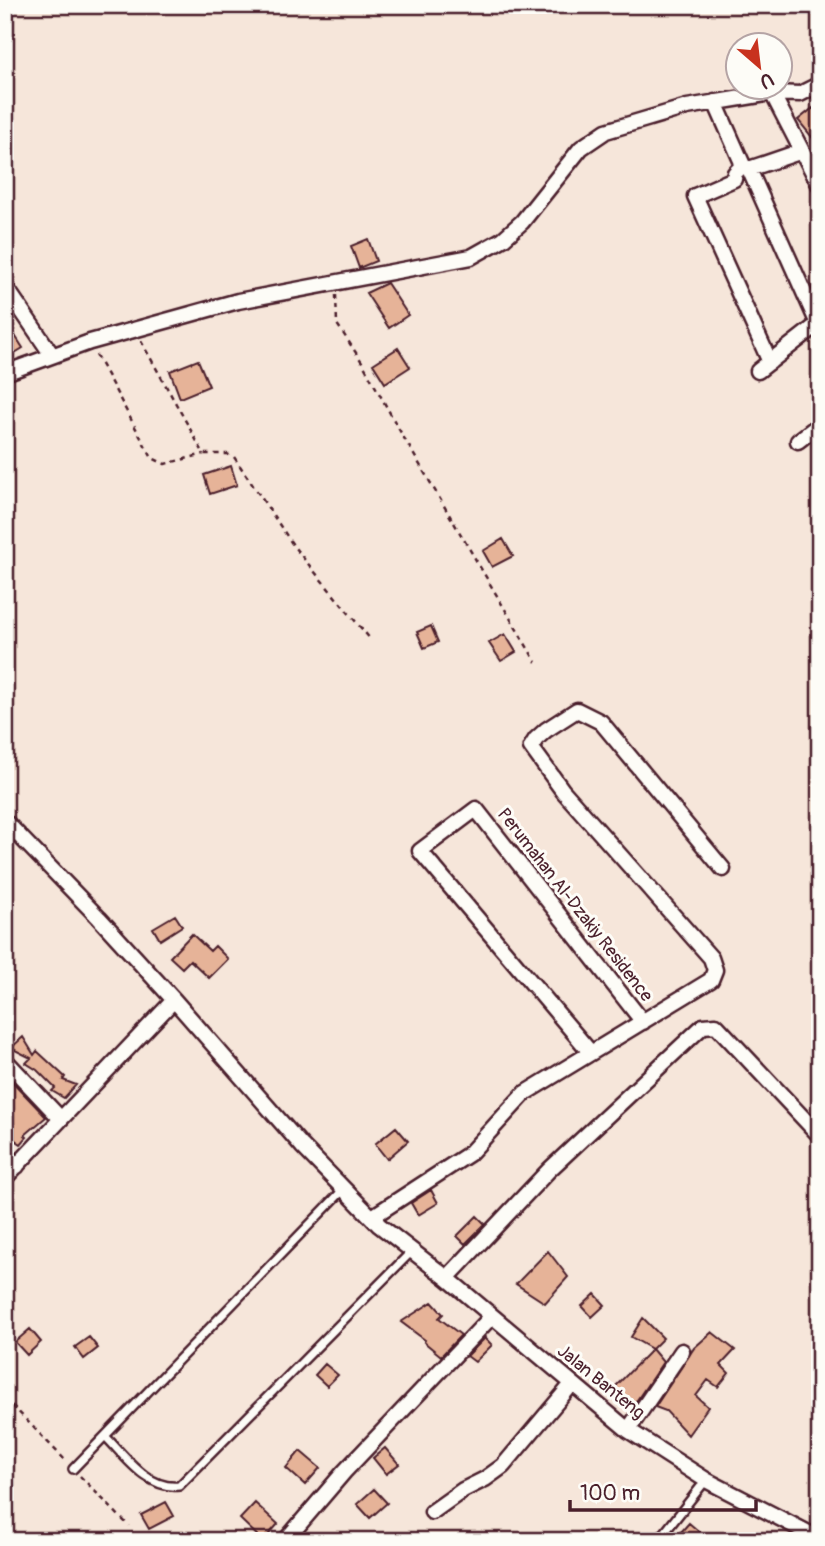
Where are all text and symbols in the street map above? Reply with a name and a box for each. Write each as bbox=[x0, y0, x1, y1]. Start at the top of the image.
north arrow bbox=[724, 32, 794, 102]
text: U bbox=[755, 67, 778, 94]
street label: Perumahan Al-Dzakiy Residence bbox=[492, 803, 658, 1007]
street label: Jalan Banteng bbox=[552, 1340, 650, 1424]
scale bar bbox=[570, 1469, 755, 1513]
text: 100 m bbox=[580, 1480, 640, 1507]

